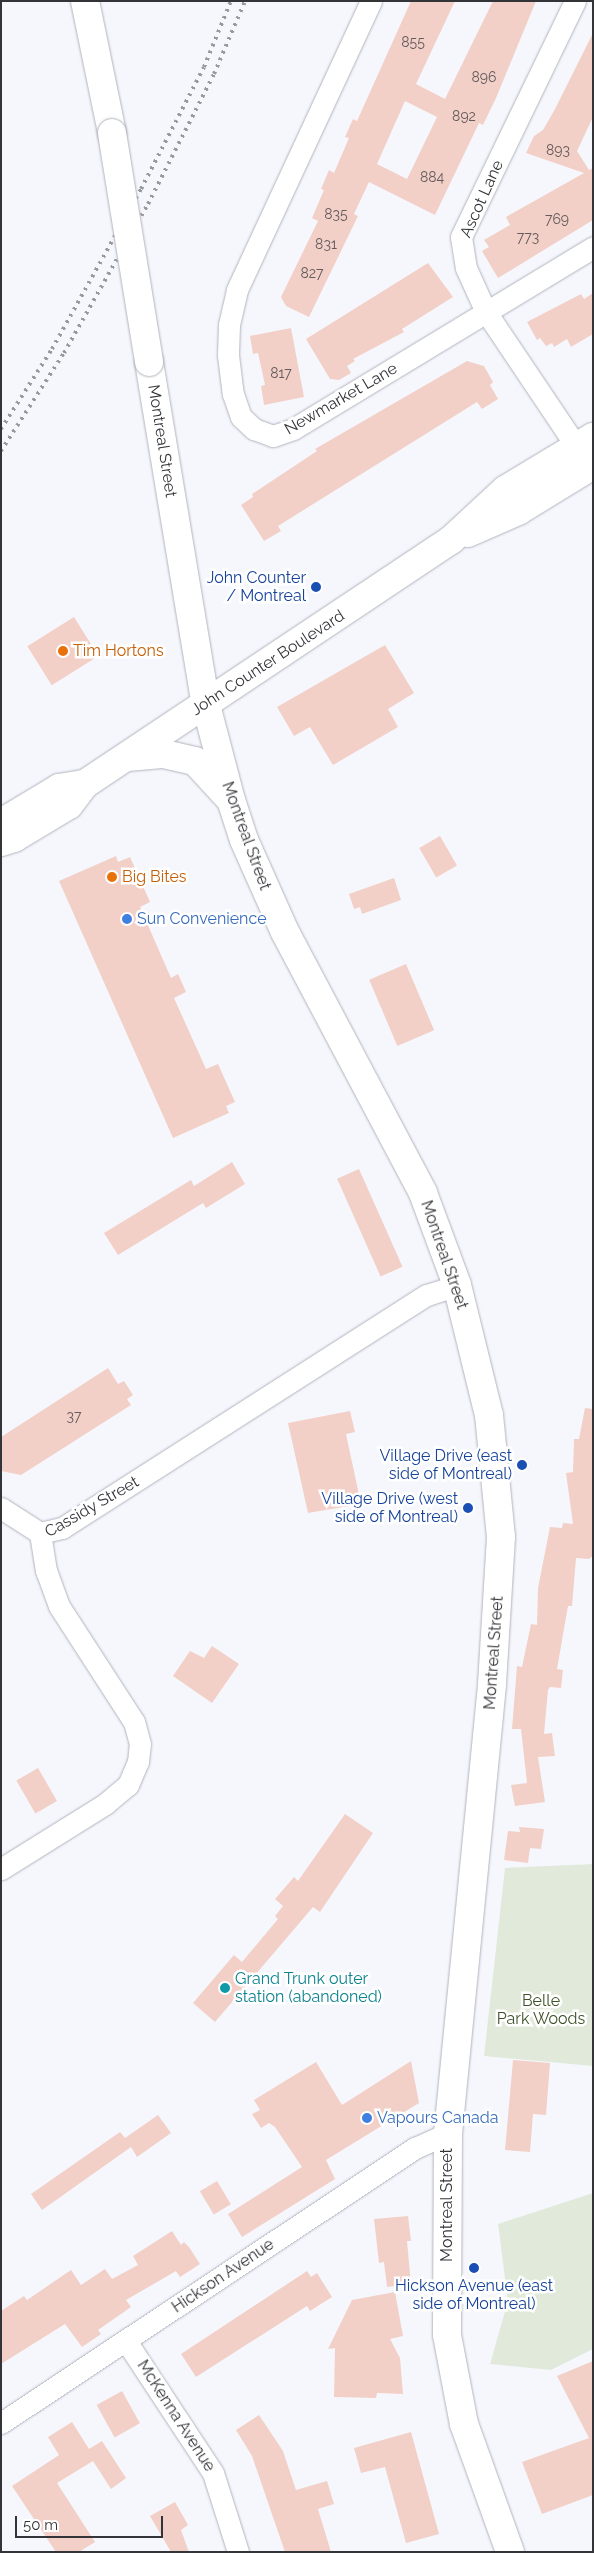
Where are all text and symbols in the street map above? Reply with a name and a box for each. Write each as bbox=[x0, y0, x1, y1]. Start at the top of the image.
house number: 855 bbox=[401, 34, 425, 50]
house number: 896 bbox=[472, 69, 496, 85]
house number: 892 bbox=[452, 108, 476, 124]
house number: 893 bbox=[546, 142, 570, 158]
street label: Ascot Lane bbox=[456, 157, 508, 241]
house number: 884 bbox=[420, 169, 444, 185]
house number: 835 bbox=[324, 206, 348, 222]
house number: 769 bbox=[545, 211, 569, 227]
house number: 773 bbox=[517, 229, 539, 245]
house number: 831 bbox=[315, 236, 337, 252]
house number: 827 bbox=[300, 265, 324, 281]
street label: Newmarket Lane bbox=[281, 359, 401, 439]
house number: 817 bbox=[270, 365, 292, 381]
street label: Montreal Street bbox=[144, 383, 180, 499]
place label: John Counter / Montreal bbox=[207, 568, 306, 606]
marker: John Counter / Montreal bbox=[310, 581, 322, 593]
street label: John Counter Boulevard bbox=[188, 606, 348, 720]
place label: Tim Hortons bbox=[73, 641, 164, 661]
marker: Tim Hortons bbox=[57, 645, 69, 657]
street label: Montreal Street bbox=[217, 779, 275, 893]
place label: Big Bites bbox=[122, 867, 187, 887]
marker: Big Bites bbox=[106, 871, 118, 883]
place label: Sun Convenience bbox=[137, 909, 267, 929]
marker: Sun Convenience bbox=[121, 913, 133, 925]
street label: Montreal Street bbox=[416, 1198, 472, 1312]
house number: 37 bbox=[67, 1408, 81, 1424]
place label: Village Drive (east side of Montreal) bbox=[379, 1446, 512, 1484]
marker: Village Drive (east side of Montreal) bbox=[516, 1459, 528, 1471]
street label: Cassidy Street bbox=[41, 1472, 143, 1542]
place label: Village Drive (west side of Montreal) bbox=[321, 1489, 458, 1527]
marker: Village Drive (west side of Montreal) bbox=[462, 1502, 474, 1514]
street label: Montreal Street bbox=[480, 1595, 508, 1711]
place label: Grand Trunk outer station (abandoned) bbox=[235, 1969, 382, 2007]
marker: Grand Trunk outer station (abandoned) bbox=[219, 1982, 231, 1994]
park label: Belle Park Woods bbox=[496, 1991, 586, 2029]
place label: Vapours Canada bbox=[377, 2108, 498, 2128]
marker: Vapours Canada bbox=[361, 2112, 373, 2124]
street label: Montreal Street bbox=[437, 2148, 457, 2262]
street label: Hickson Avenue bbox=[168, 2235, 278, 2317]
marker: Hickson Avenue (east side of Montreal) bbox=[468, 2262, 480, 2274]
place label: Hickson Avenue (east side of Montreal) bbox=[395, 2276, 553, 2314]
street label: McKenna Avenue bbox=[133, 2356, 219, 2476]
scale bar bbox=[18, 2506, 165, 2538]
text: 50 m bbox=[23, 2516, 58, 2534]

